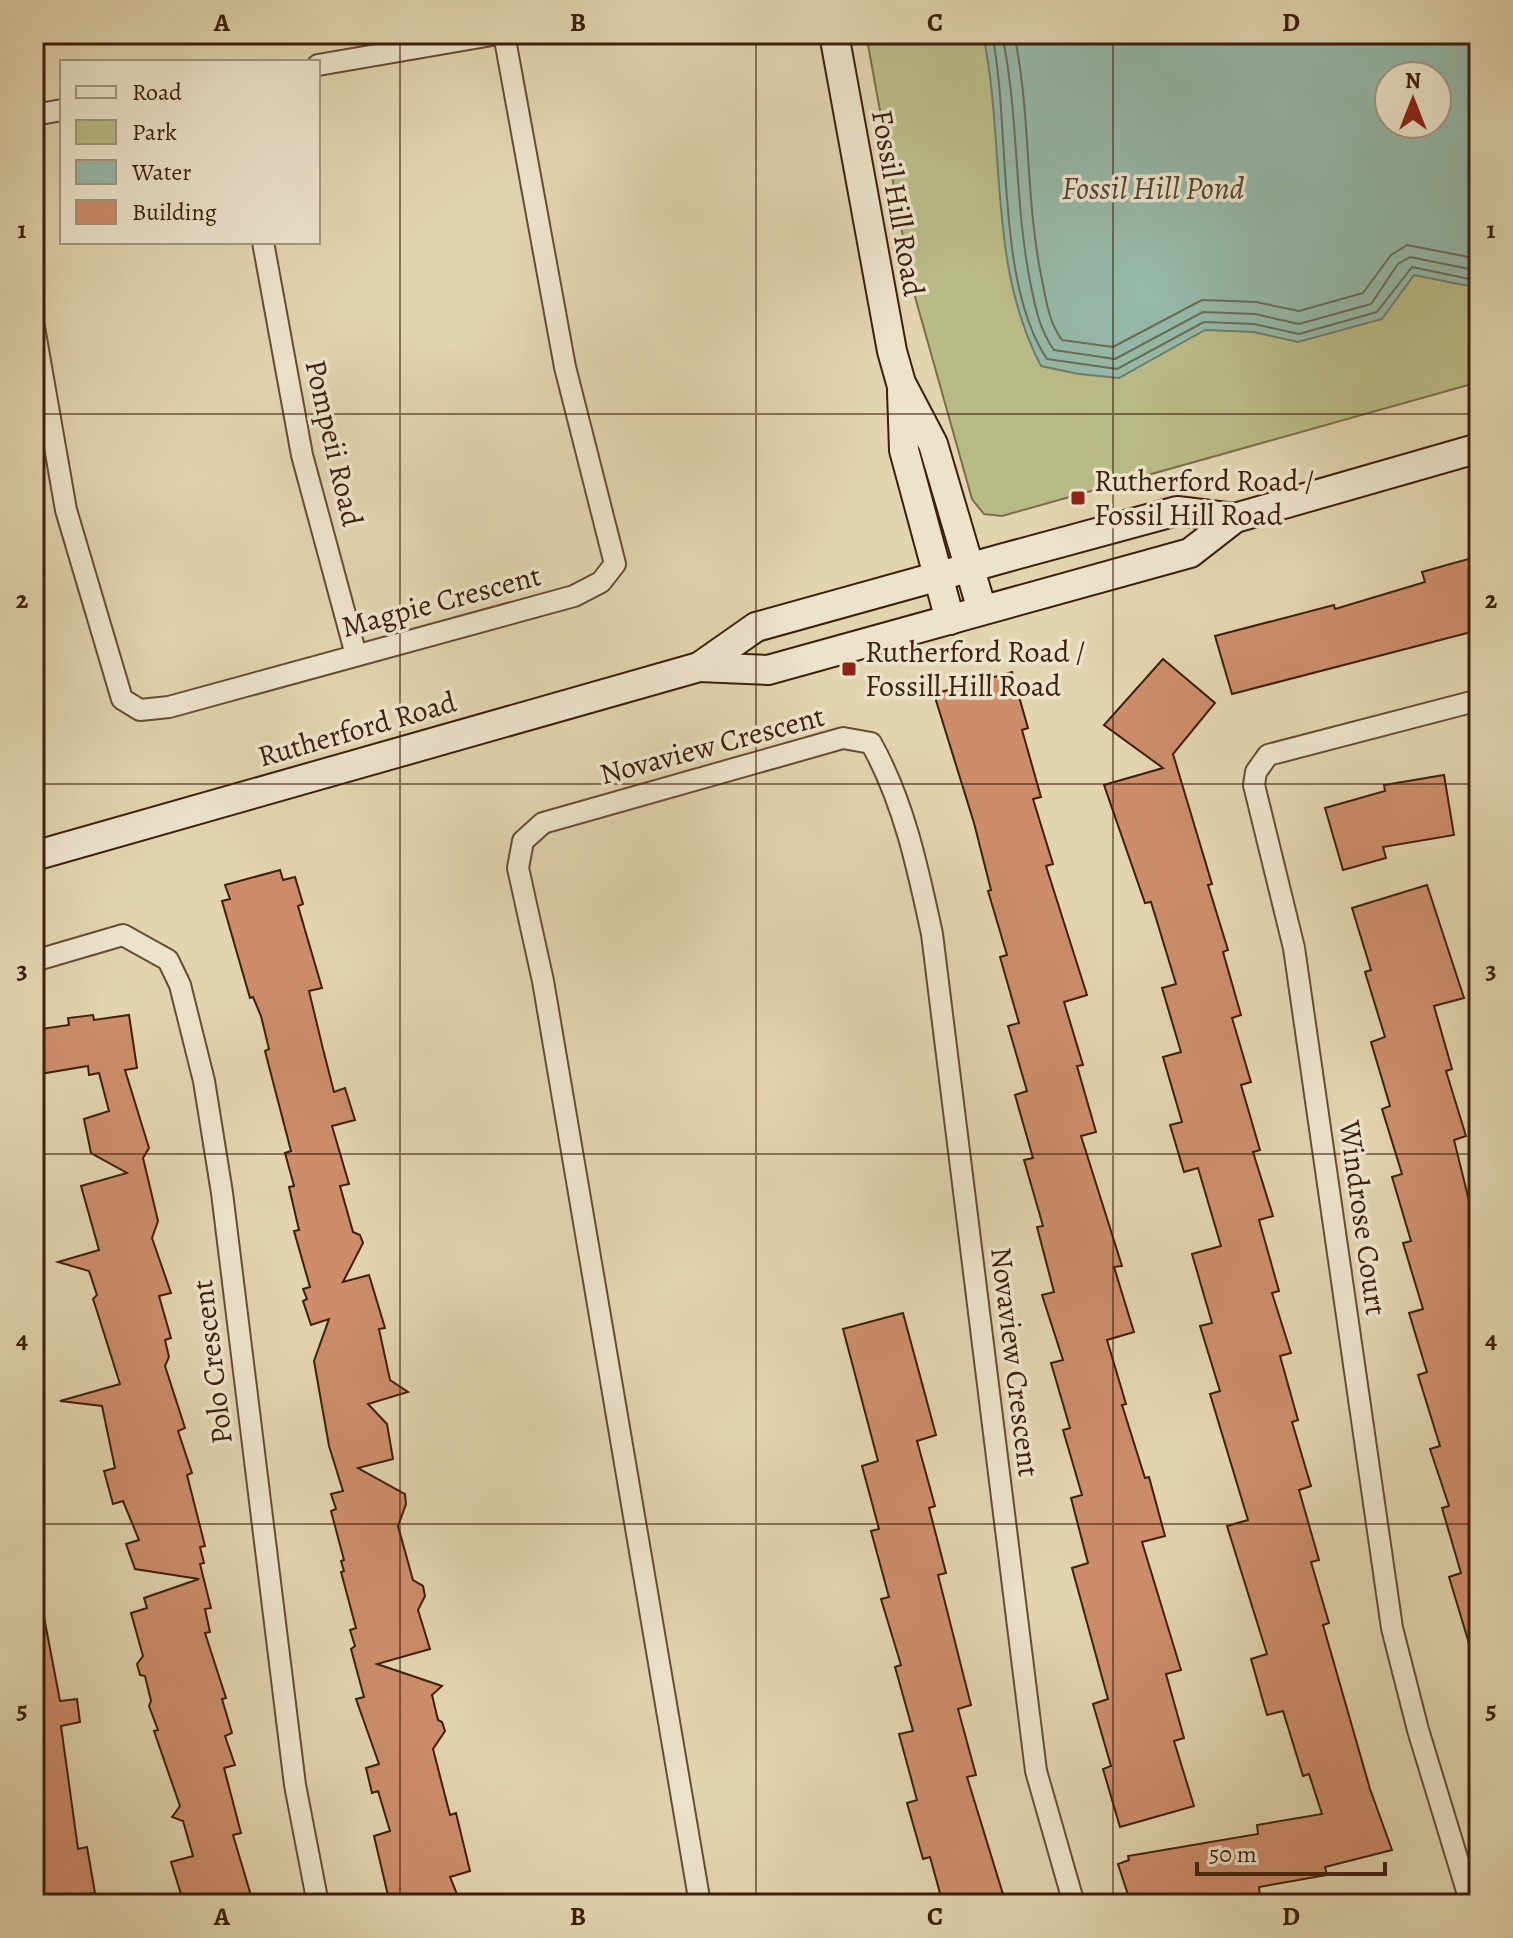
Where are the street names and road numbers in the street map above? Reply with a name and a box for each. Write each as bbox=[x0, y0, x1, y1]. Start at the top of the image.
street label: Fossil Hill Road bbox=[862, 107, 934, 300]
street label: Pompeii Road bbox=[295, 356, 373, 531]
street label: Magpie Crescent bbox=[337, 555, 545, 647]
street label: Rutherford Road bbox=[253, 681, 462, 776]
street label: Novaview Crescent bbox=[595, 696, 829, 794]
street label: Windrose Court bbox=[1329, 1117, 1396, 1318]
street label: Novaview Crescent bbox=[981, 1245, 1049, 1479]
street label: Polo Crescent bbox=[182, 1277, 242, 1446]

